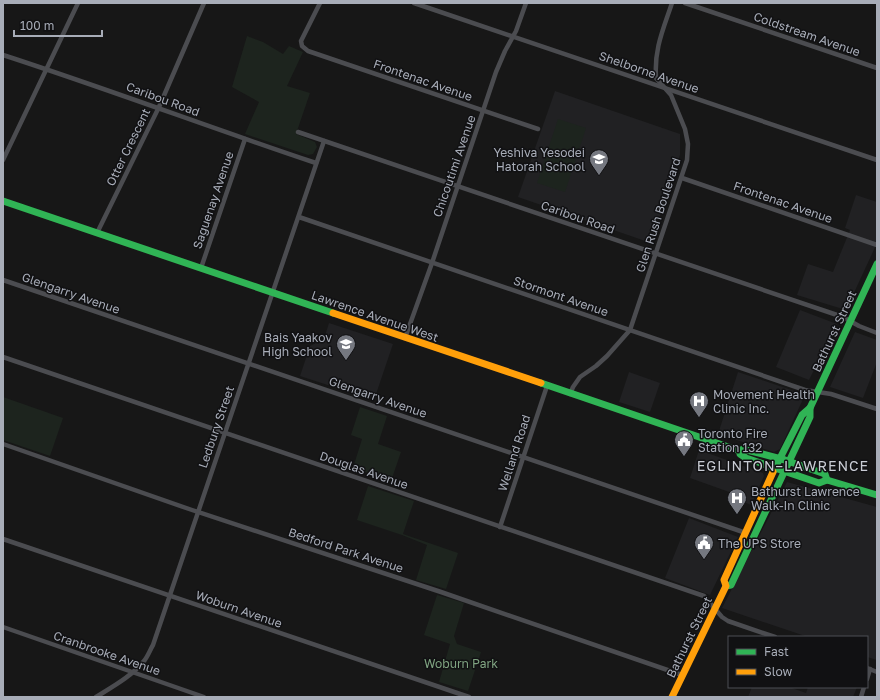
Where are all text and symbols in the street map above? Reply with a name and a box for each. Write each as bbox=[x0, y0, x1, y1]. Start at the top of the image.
street label: Coldstream Avenue bbox=[752, 9, 862, 59]
scale bar bbox=[14, 12, 102, 38]
text: 100 m bbox=[20, 18, 54, 33]
street label: Shelborne Avenue bbox=[597, 48, 701, 96]
street label: Frontenac Avenue bbox=[371, 56, 475, 104]
street label: Caribou Road bbox=[124, 79, 202, 119]
street label: Otter Crescent bbox=[103, 106, 153, 188]
street label: Chicoutimi Avenue bbox=[429, 113, 479, 219]
place label: Yeshiva Yesodei Hatorah School bbox=[493, 145, 585, 174]
school or university icon: Yeshiva Yesodei Hatorah School bbox=[588, 148, 610, 176]
street label: Saguenay Avenue bbox=[189, 149, 237, 251]
street label: Glen Rush Boulevard bbox=[632, 156, 684, 274]
street label: Frontenac Avenue bbox=[731, 178, 835, 226]
street label: Caribou Road bbox=[539, 197, 617, 237]
street label: Glengarry Avenue bbox=[20, 269, 122, 317]
street label: Stormont Avenue bbox=[512, 273, 610, 319]
street label: Lawrence Avenue West bbox=[310, 287, 441, 345]
street label: Bathurst Street bbox=[808, 288, 860, 374]
place label: Bais Yaakov High School bbox=[262, 330, 332, 359]
school or university icon: Bais Yaakov High School bbox=[335, 333, 357, 361]
street label: Glengarry Avenue bbox=[327, 373, 429, 421]
street label: Ledbury Street bbox=[195, 384, 237, 470]
place label: Movement Health Clinic Inc. bbox=[713, 387, 815, 416]
hospital icon: Movement Health Clinic Inc. bbox=[688, 390, 710, 418]
street label: Welland Road bbox=[495, 413, 533, 493]
place label: Toronto Fire Station 132 bbox=[698, 426, 767, 455]
public building icon: Toronto Fire Station 132 bbox=[673, 429, 695, 457]
street label: Douglas Avenue bbox=[318, 448, 410, 492]
district label: EGLINTON–LAWRENCE bbox=[697, 457, 869, 474]
place label: Bathurst Lawrence Walk-In Clinic bbox=[751, 484, 860, 513]
hospital icon: Bathurst Lawrence Walk-In Clinic bbox=[726, 487, 748, 515]
street label: Bedford Park Avenue bbox=[287, 524, 405, 576]
public building icon: The UPS Store bbox=[693, 532, 715, 560]
place label: The UPS Store bbox=[718, 536, 801, 551]
street label: Woburn Avenue bbox=[194, 587, 284, 631]
street label: Bathurst Street bbox=[663, 594, 715, 680]
street label: Cranbrooke Avenue bbox=[52, 628, 162, 678]
legend bbox=[728, 636, 868, 688]
text: Fast bbox=[764, 644, 789, 659]
park label: Woburn Park bbox=[424, 656, 498, 671]
text: Slow bbox=[764, 664, 792, 679]

